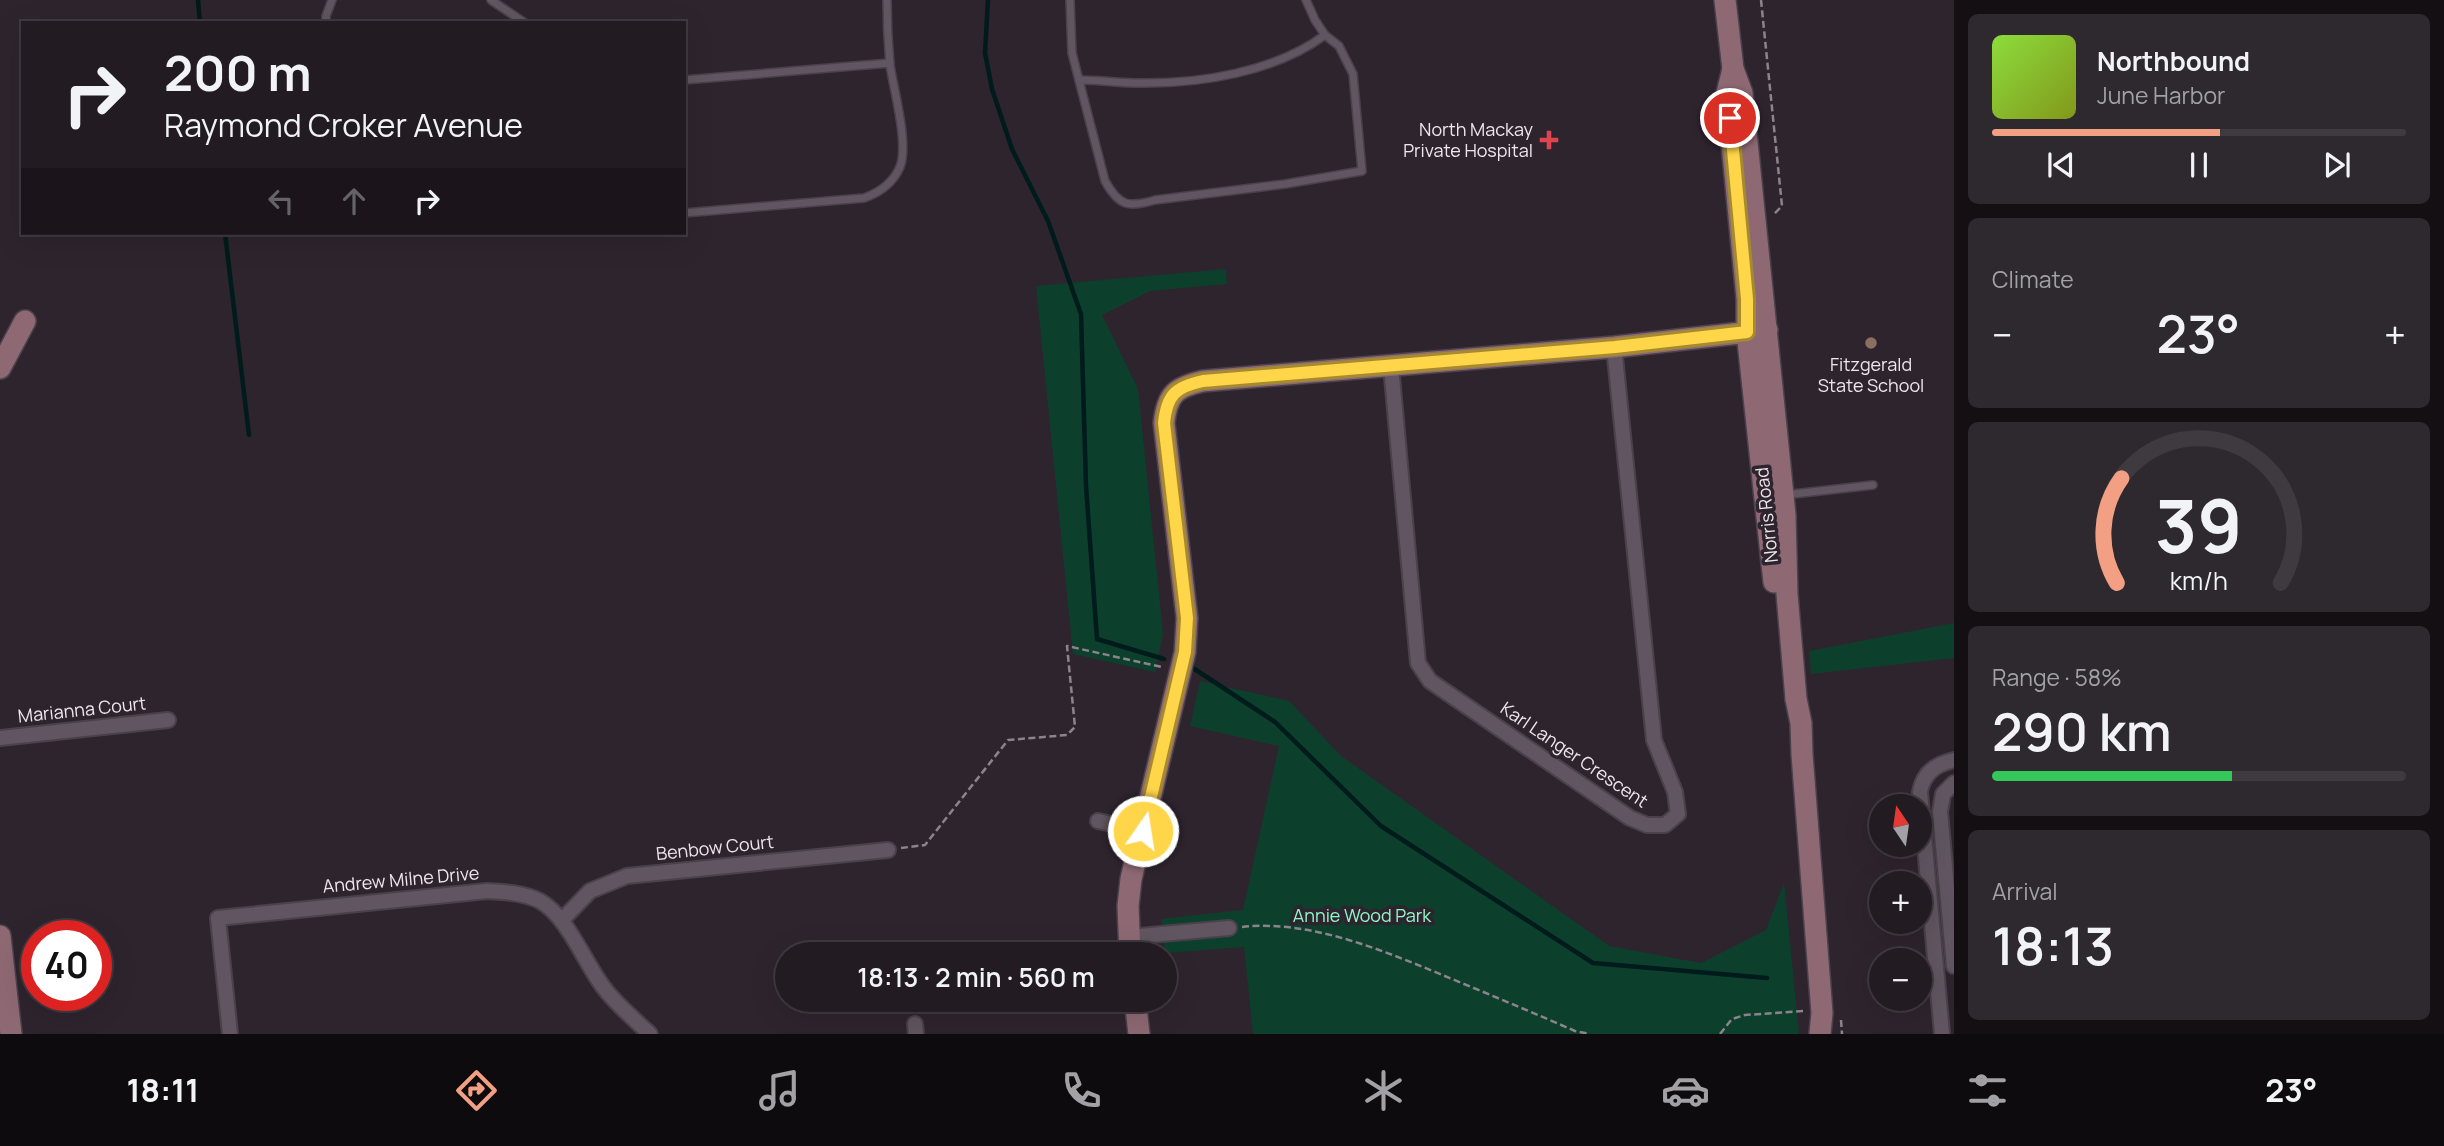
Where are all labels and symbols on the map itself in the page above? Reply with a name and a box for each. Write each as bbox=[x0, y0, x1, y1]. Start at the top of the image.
pin bbox=[1700, 88, 1760, 148]
place label: North Mackay Private Hospital bbox=[1403, 117, 1533, 162]
marker: North Mackay Private Hospital bbox=[1539, 130, 1559, 150]
marker: Fitzgerald State School bbox=[1863, 335, 1879, 351]
place label: Fitzgerald State School bbox=[1818, 352, 1924, 397]
street label: Norris Road bbox=[1749, 466, 1783, 564]
street label: Marianna Court bbox=[17, 690, 147, 728]
street label: Karl Langer Crescent bbox=[1496, 696, 1653, 813]
position arrow bbox=[1106, 794, 1180, 868]
north arrow bbox=[1869, 794, 1932, 858]
street label: Benbow Court bbox=[655, 829, 775, 865]
street label: Andrew Milne Drive bbox=[322, 860, 480, 898]
park label: Annie Wood Park bbox=[1293, 903, 1432, 927]
speed limit sign: 40 bbox=[21, 920, 112, 1011]

